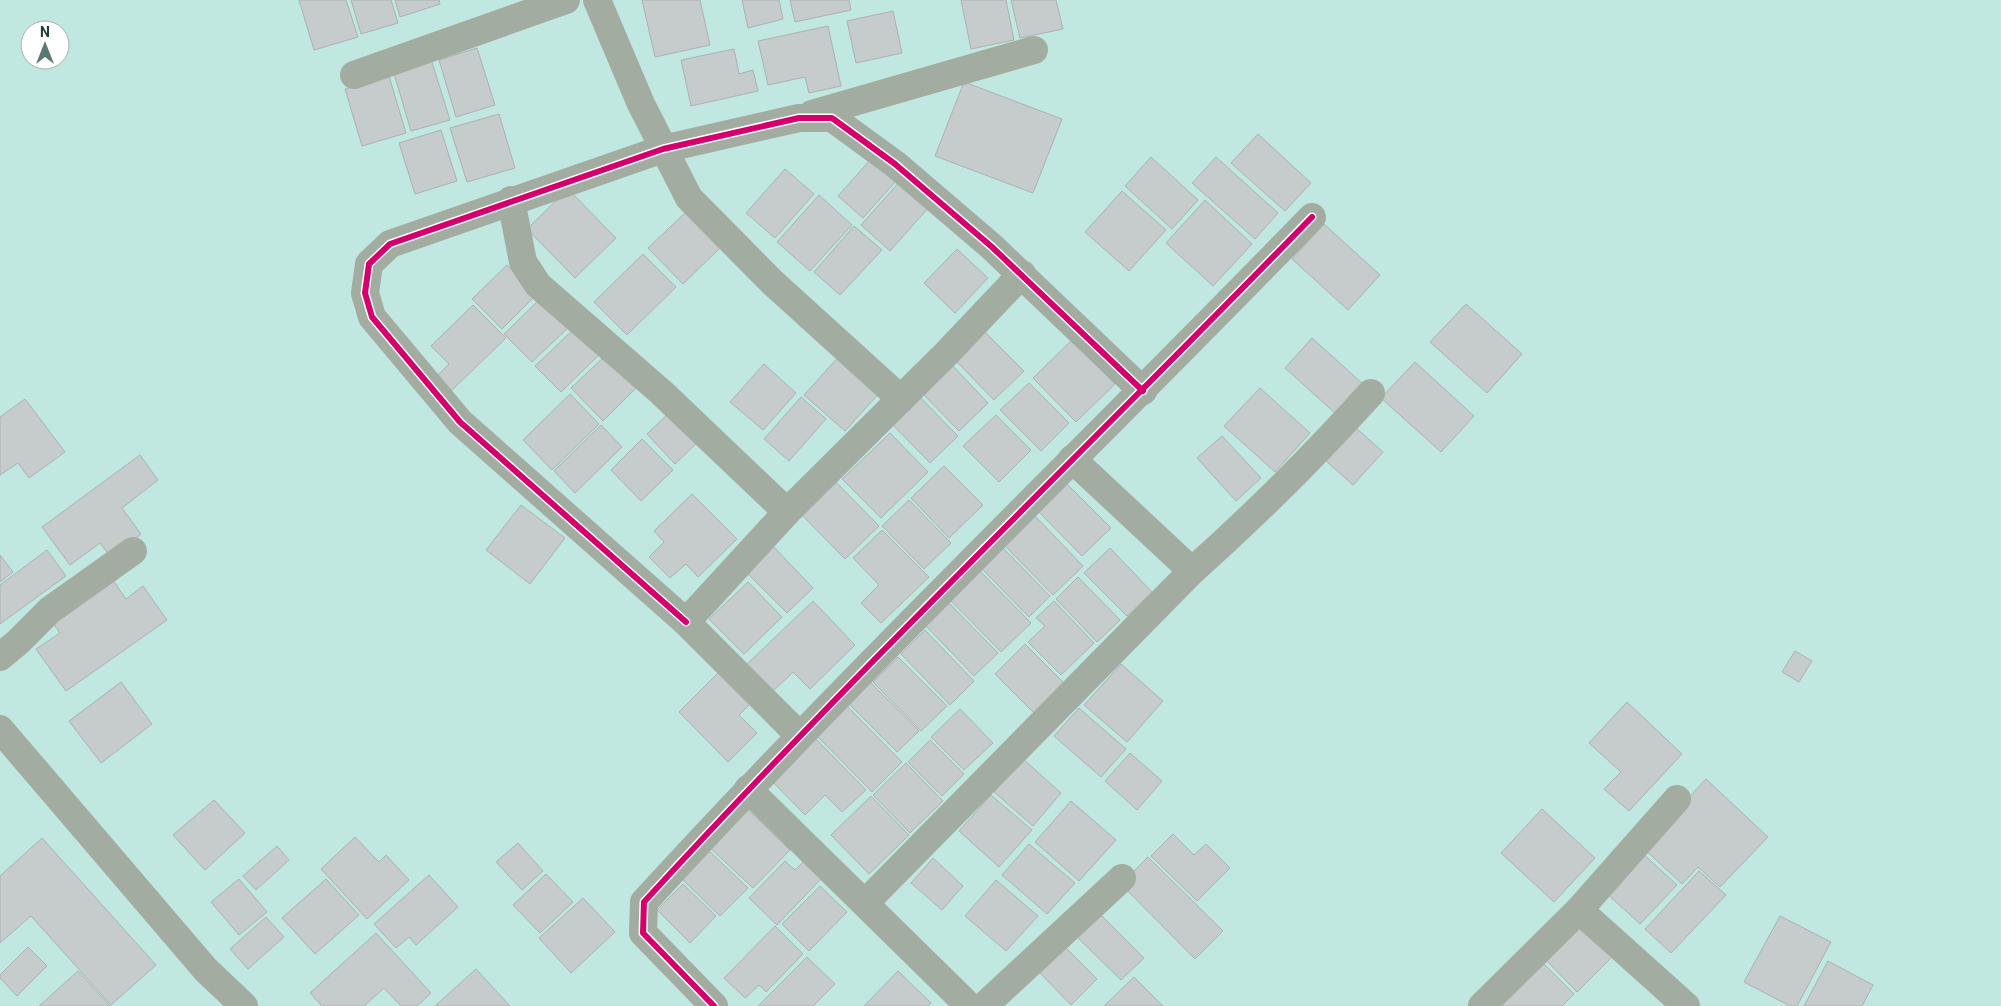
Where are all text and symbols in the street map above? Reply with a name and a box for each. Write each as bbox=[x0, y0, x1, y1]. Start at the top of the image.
north arrow bbox=[20, 20, 70, 70]
text: N bbox=[40, 24, 50, 40]

